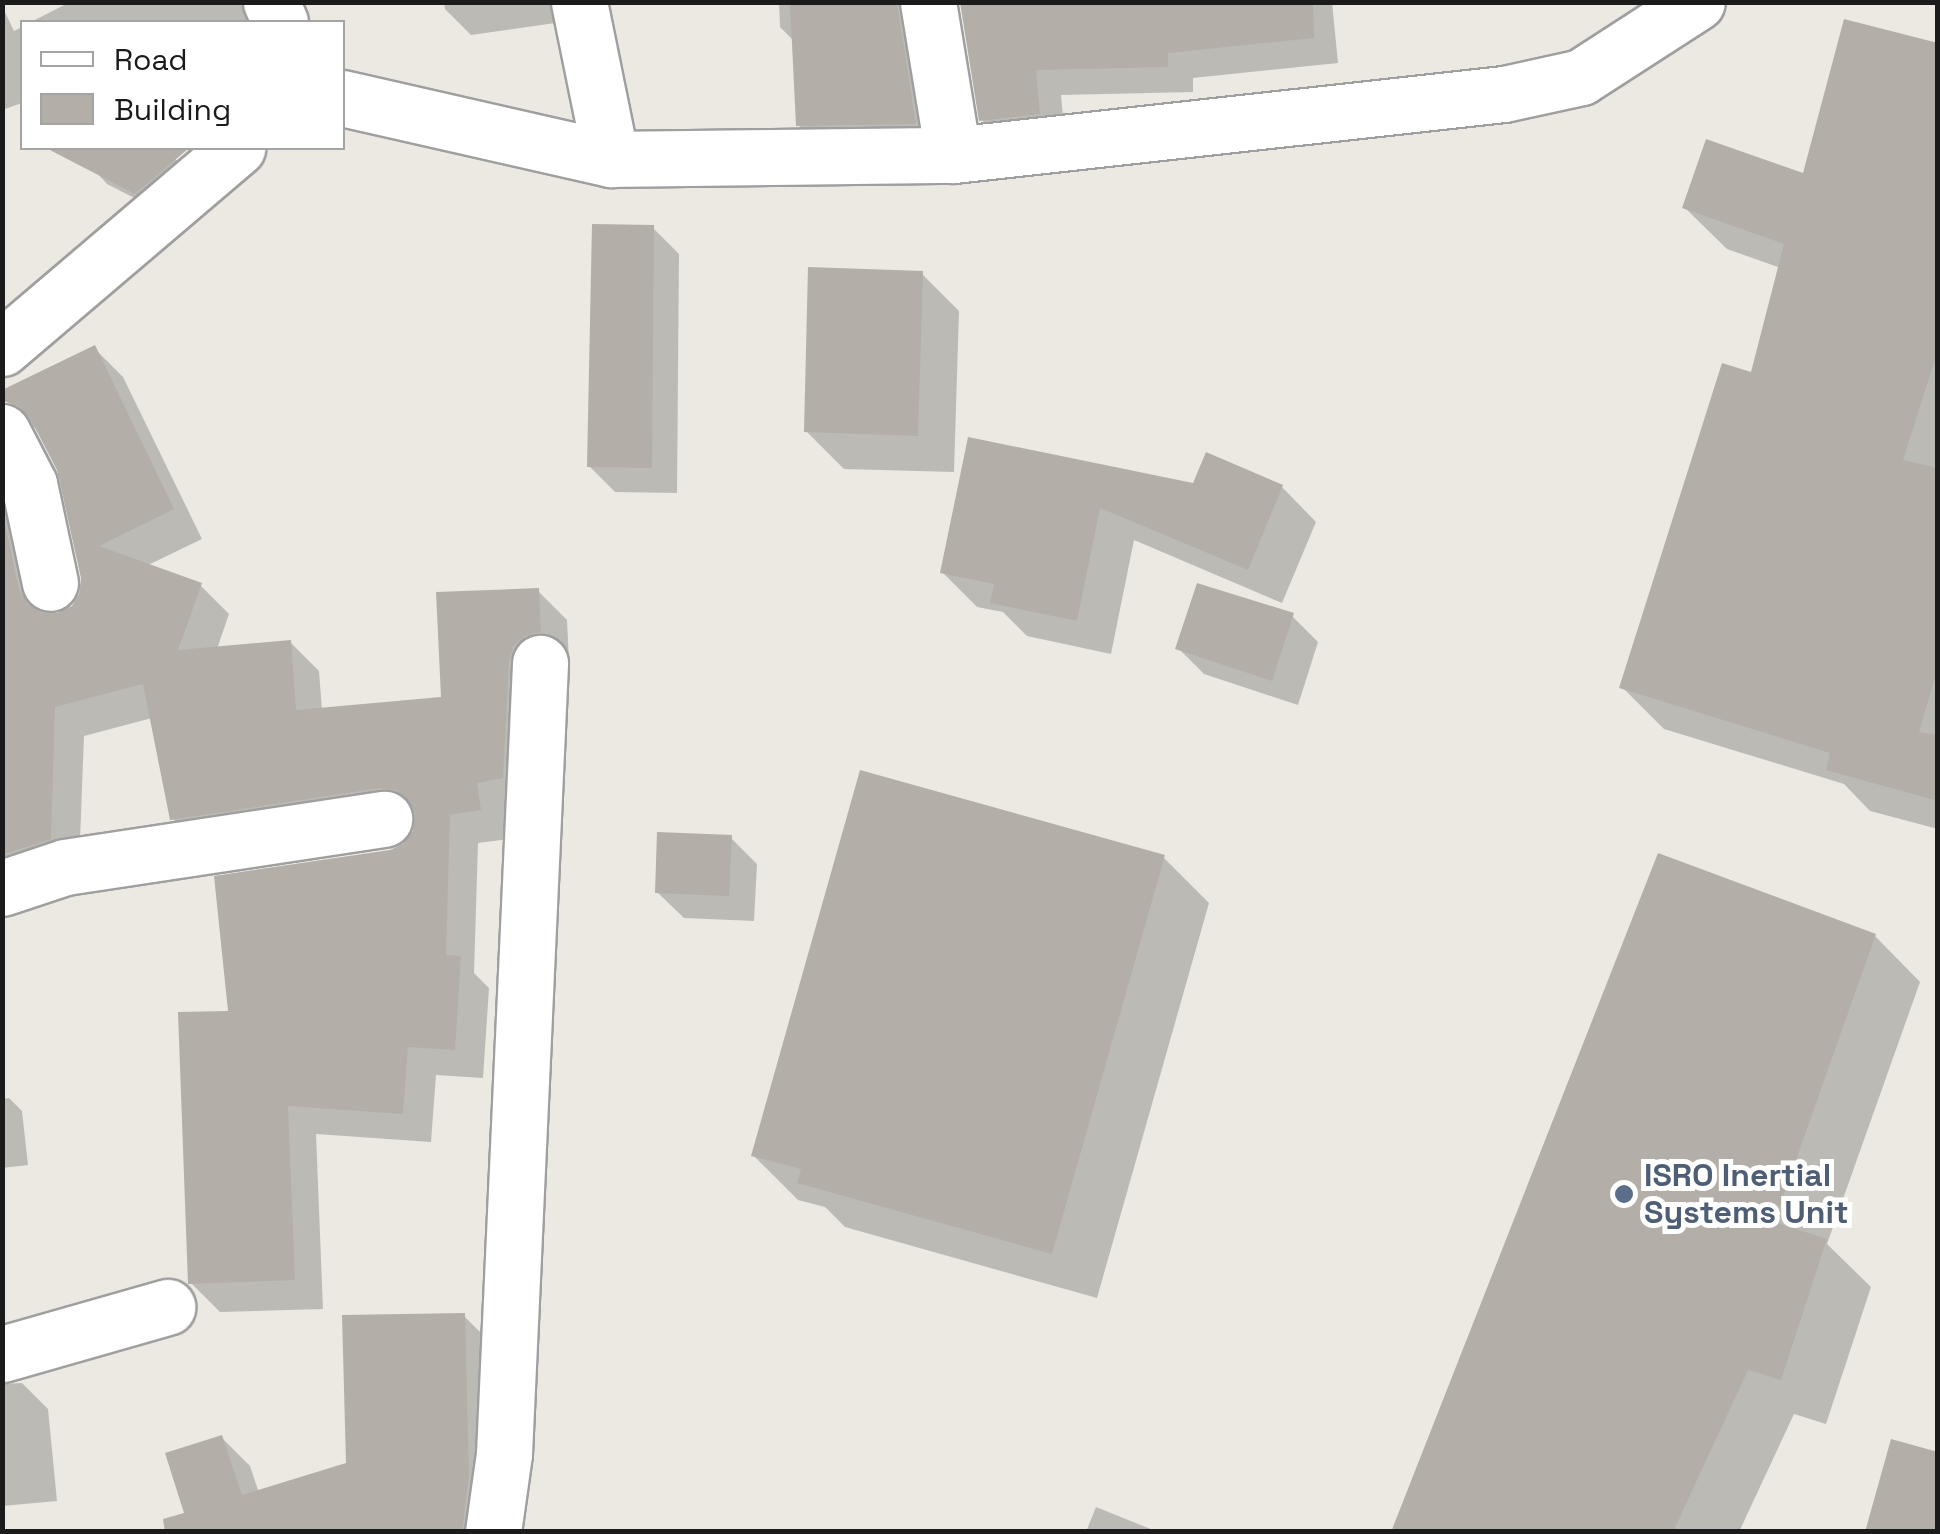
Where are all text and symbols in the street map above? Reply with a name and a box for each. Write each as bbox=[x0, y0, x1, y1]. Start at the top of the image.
legend bbox=[20, 20, 345, 150]
text: Road bbox=[114, 40, 188, 79]
text: Building bbox=[114, 90, 231, 129]
place label: ISRO Inertial Systems Unit bbox=[1644, 1157, 1849, 1232]
marker: ISRO Inertial Systems Unit bbox=[1613, 1183, 1635, 1205]

